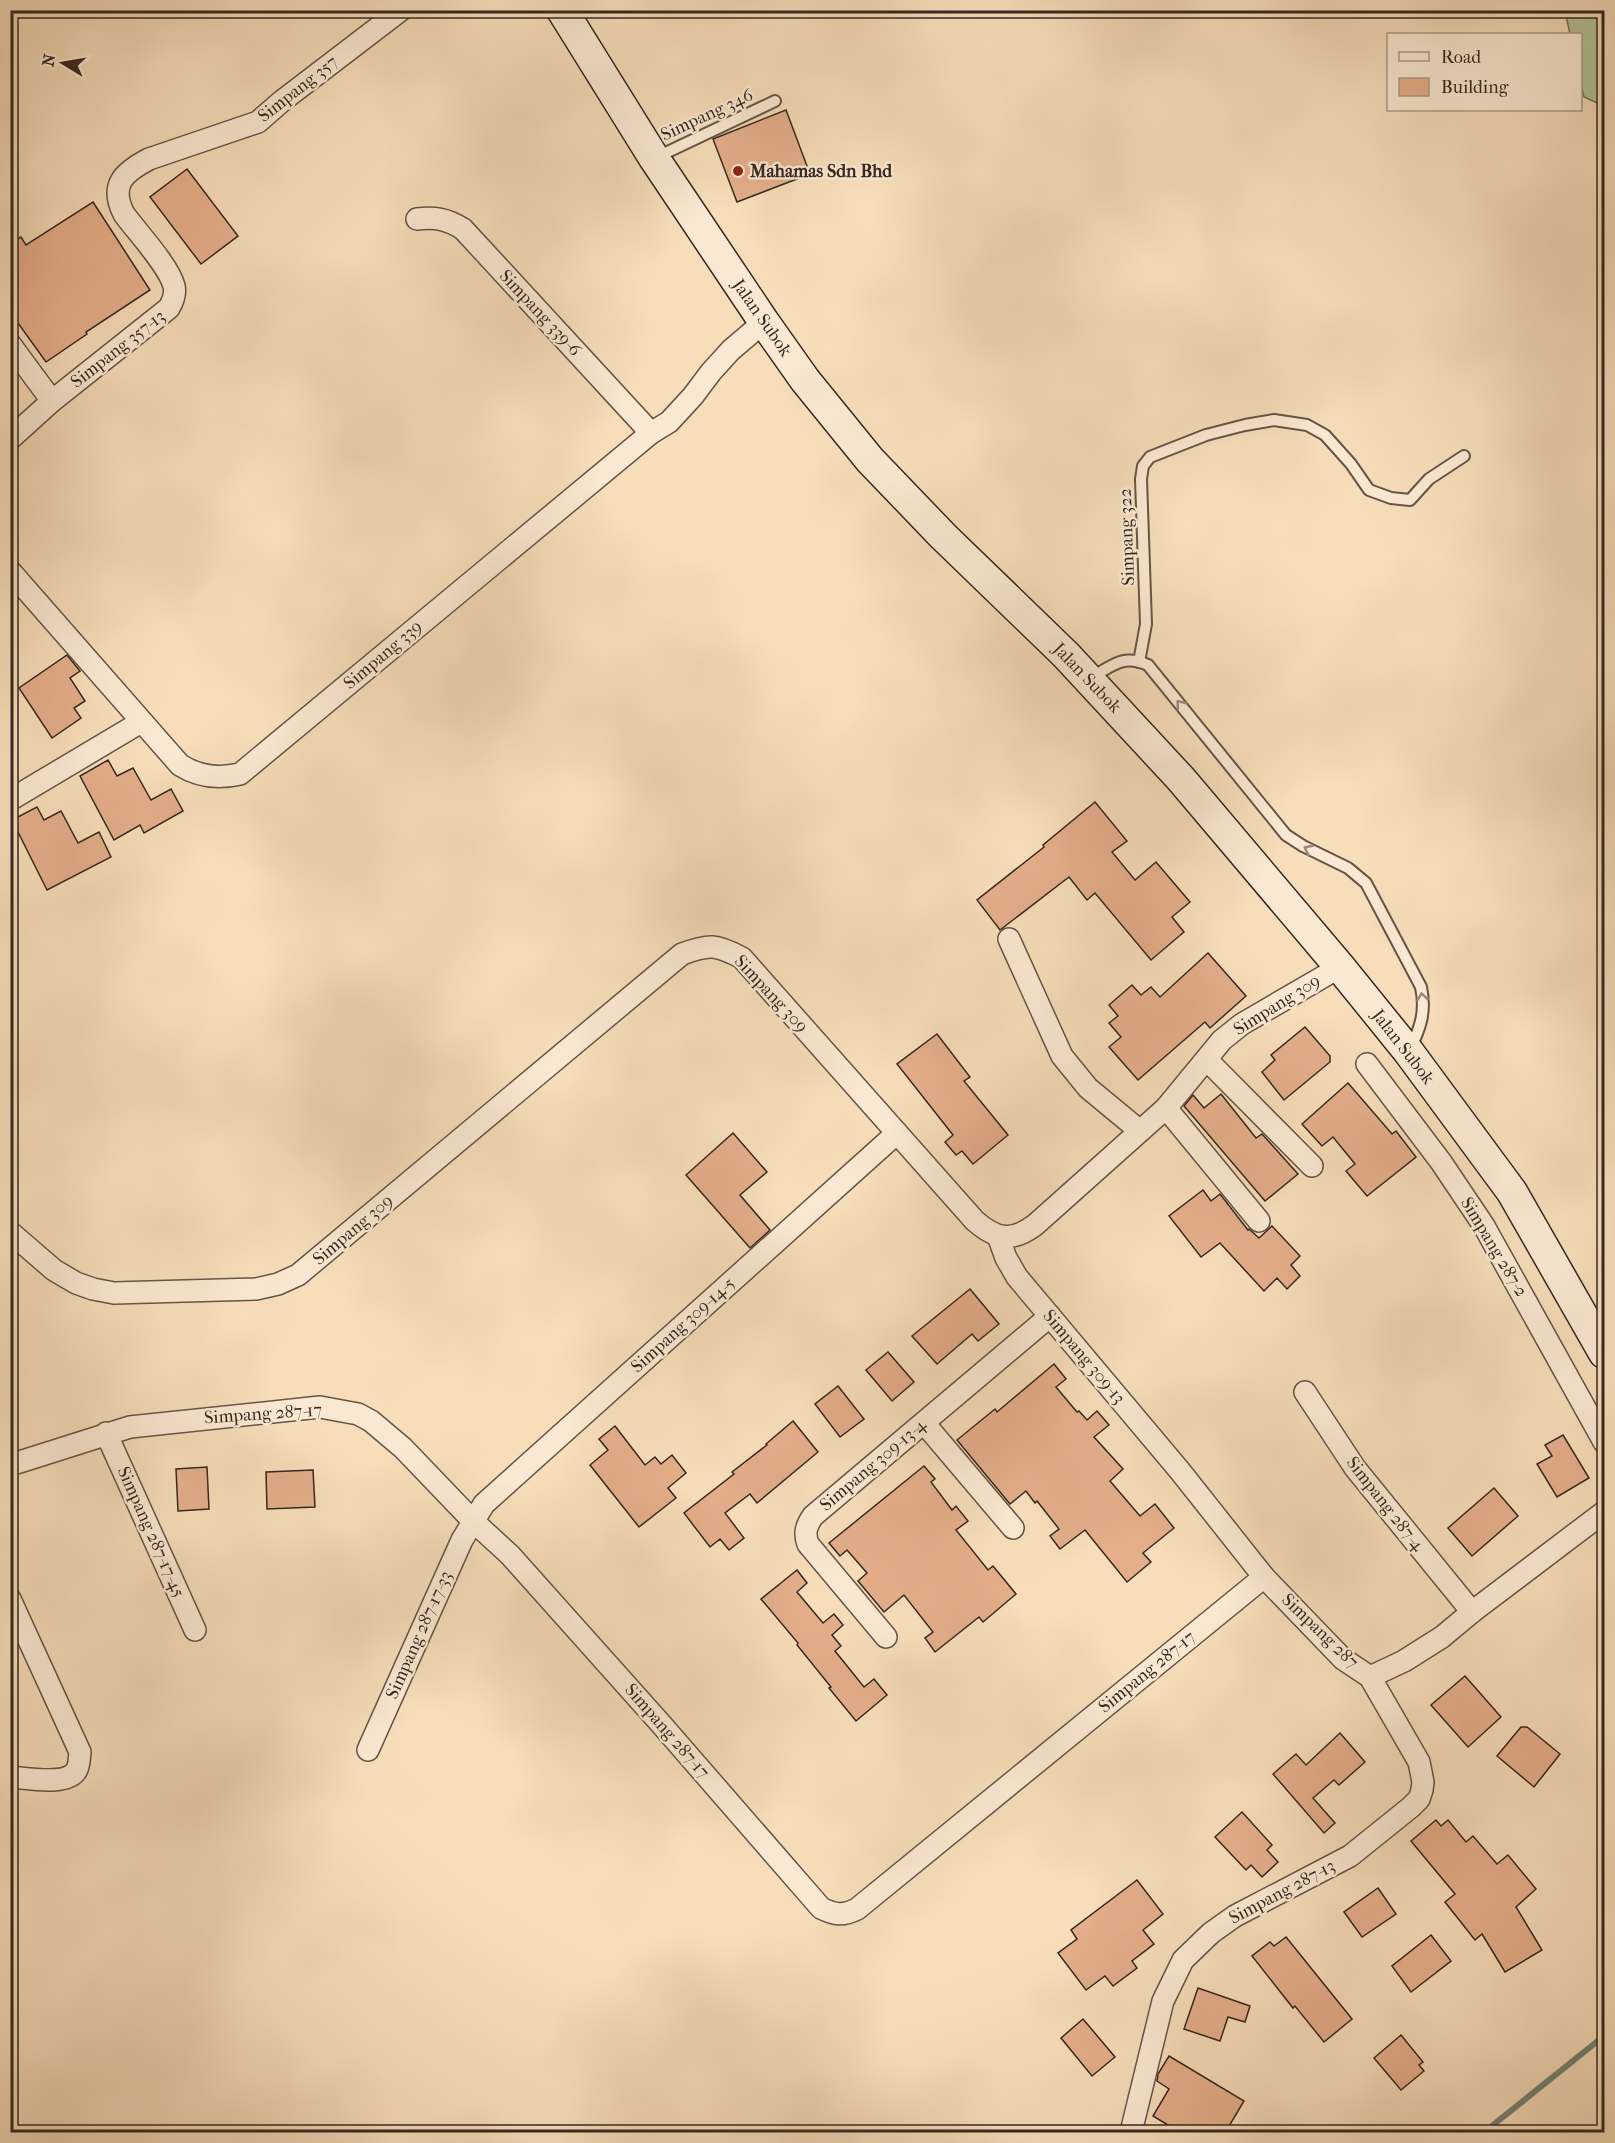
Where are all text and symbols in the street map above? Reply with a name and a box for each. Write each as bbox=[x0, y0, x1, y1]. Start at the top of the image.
north arrow bbox=[33, 33, 93, 93]
legend bbox=[1387, 33, 1582, 111]
text: Road bbox=[1441, 47, 1481, 68]
street label: Simpang 357 bbox=[254, 51, 342, 127]
text: N bbox=[38, 52, 59, 68]
text: Building bbox=[1441, 77, 1509, 98]
street label: Simpang 346 bbox=[658, 84, 757, 145]
place label: Mahamas Sdn Bhd bbox=[749, 161, 893, 182]
marker: Mahamas Sdn Bhd bbox=[731, 164, 745, 178]
street label: Simpang 339-6 bbox=[495, 266, 585, 361]
street label: Jalan Subok bbox=[727, 274, 797, 361]
street label: Simpang 357-13 bbox=[67, 306, 169, 392]
street label: Simpang 322 bbox=[1115, 488, 1139, 586]
street label: Simpang 339 bbox=[340, 616, 426, 694]
street label: Jalan Subok bbox=[1047, 637, 1126, 718]
one-way arrow bbox=[1176, 700, 1187, 711]
one-way arrow bbox=[1304, 845, 1315, 856]
street label: Simpang 309 bbox=[730, 951, 812, 1037]
street label: Simpang 309 bbox=[1230, 970, 1324, 1040]
one-way arrow bbox=[1417, 992, 1429, 1001]
street label: Jalan Subok bbox=[1366, 1004, 1439, 1089]
street label: Simpang 309 bbox=[309, 1190, 397, 1270]
street label: Simpang 287-2 bbox=[1456, 1193, 1532, 1301]
street label: Simpang 309-14-5 bbox=[627, 1273, 739, 1377]
street label: Simpang 309-13 bbox=[1038, 1306, 1130, 1408]
street label: Simpang 287-17 bbox=[203, 1399, 323, 1429]
street label: Simpang 309-13-4 bbox=[816, 1414, 931, 1515]
street label: Simpang 287-4 bbox=[1342, 1453, 1429, 1556]
street label: Simpang 287-17-45 bbox=[113, 1463, 189, 1601]
street label: Simpang 287-17-33 bbox=[381, 1568, 457, 1702]
street label: Simpang 287 bbox=[1277, 1589, 1363, 1673]
street label: Simpang 287-17 bbox=[1094, 1626, 1200, 1717]
street label: Simpang 287-17 bbox=[620, 1679, 714, 1783]
street label: Simpang 287-13 bbox=[1225, 1855, 1339, 1929]

